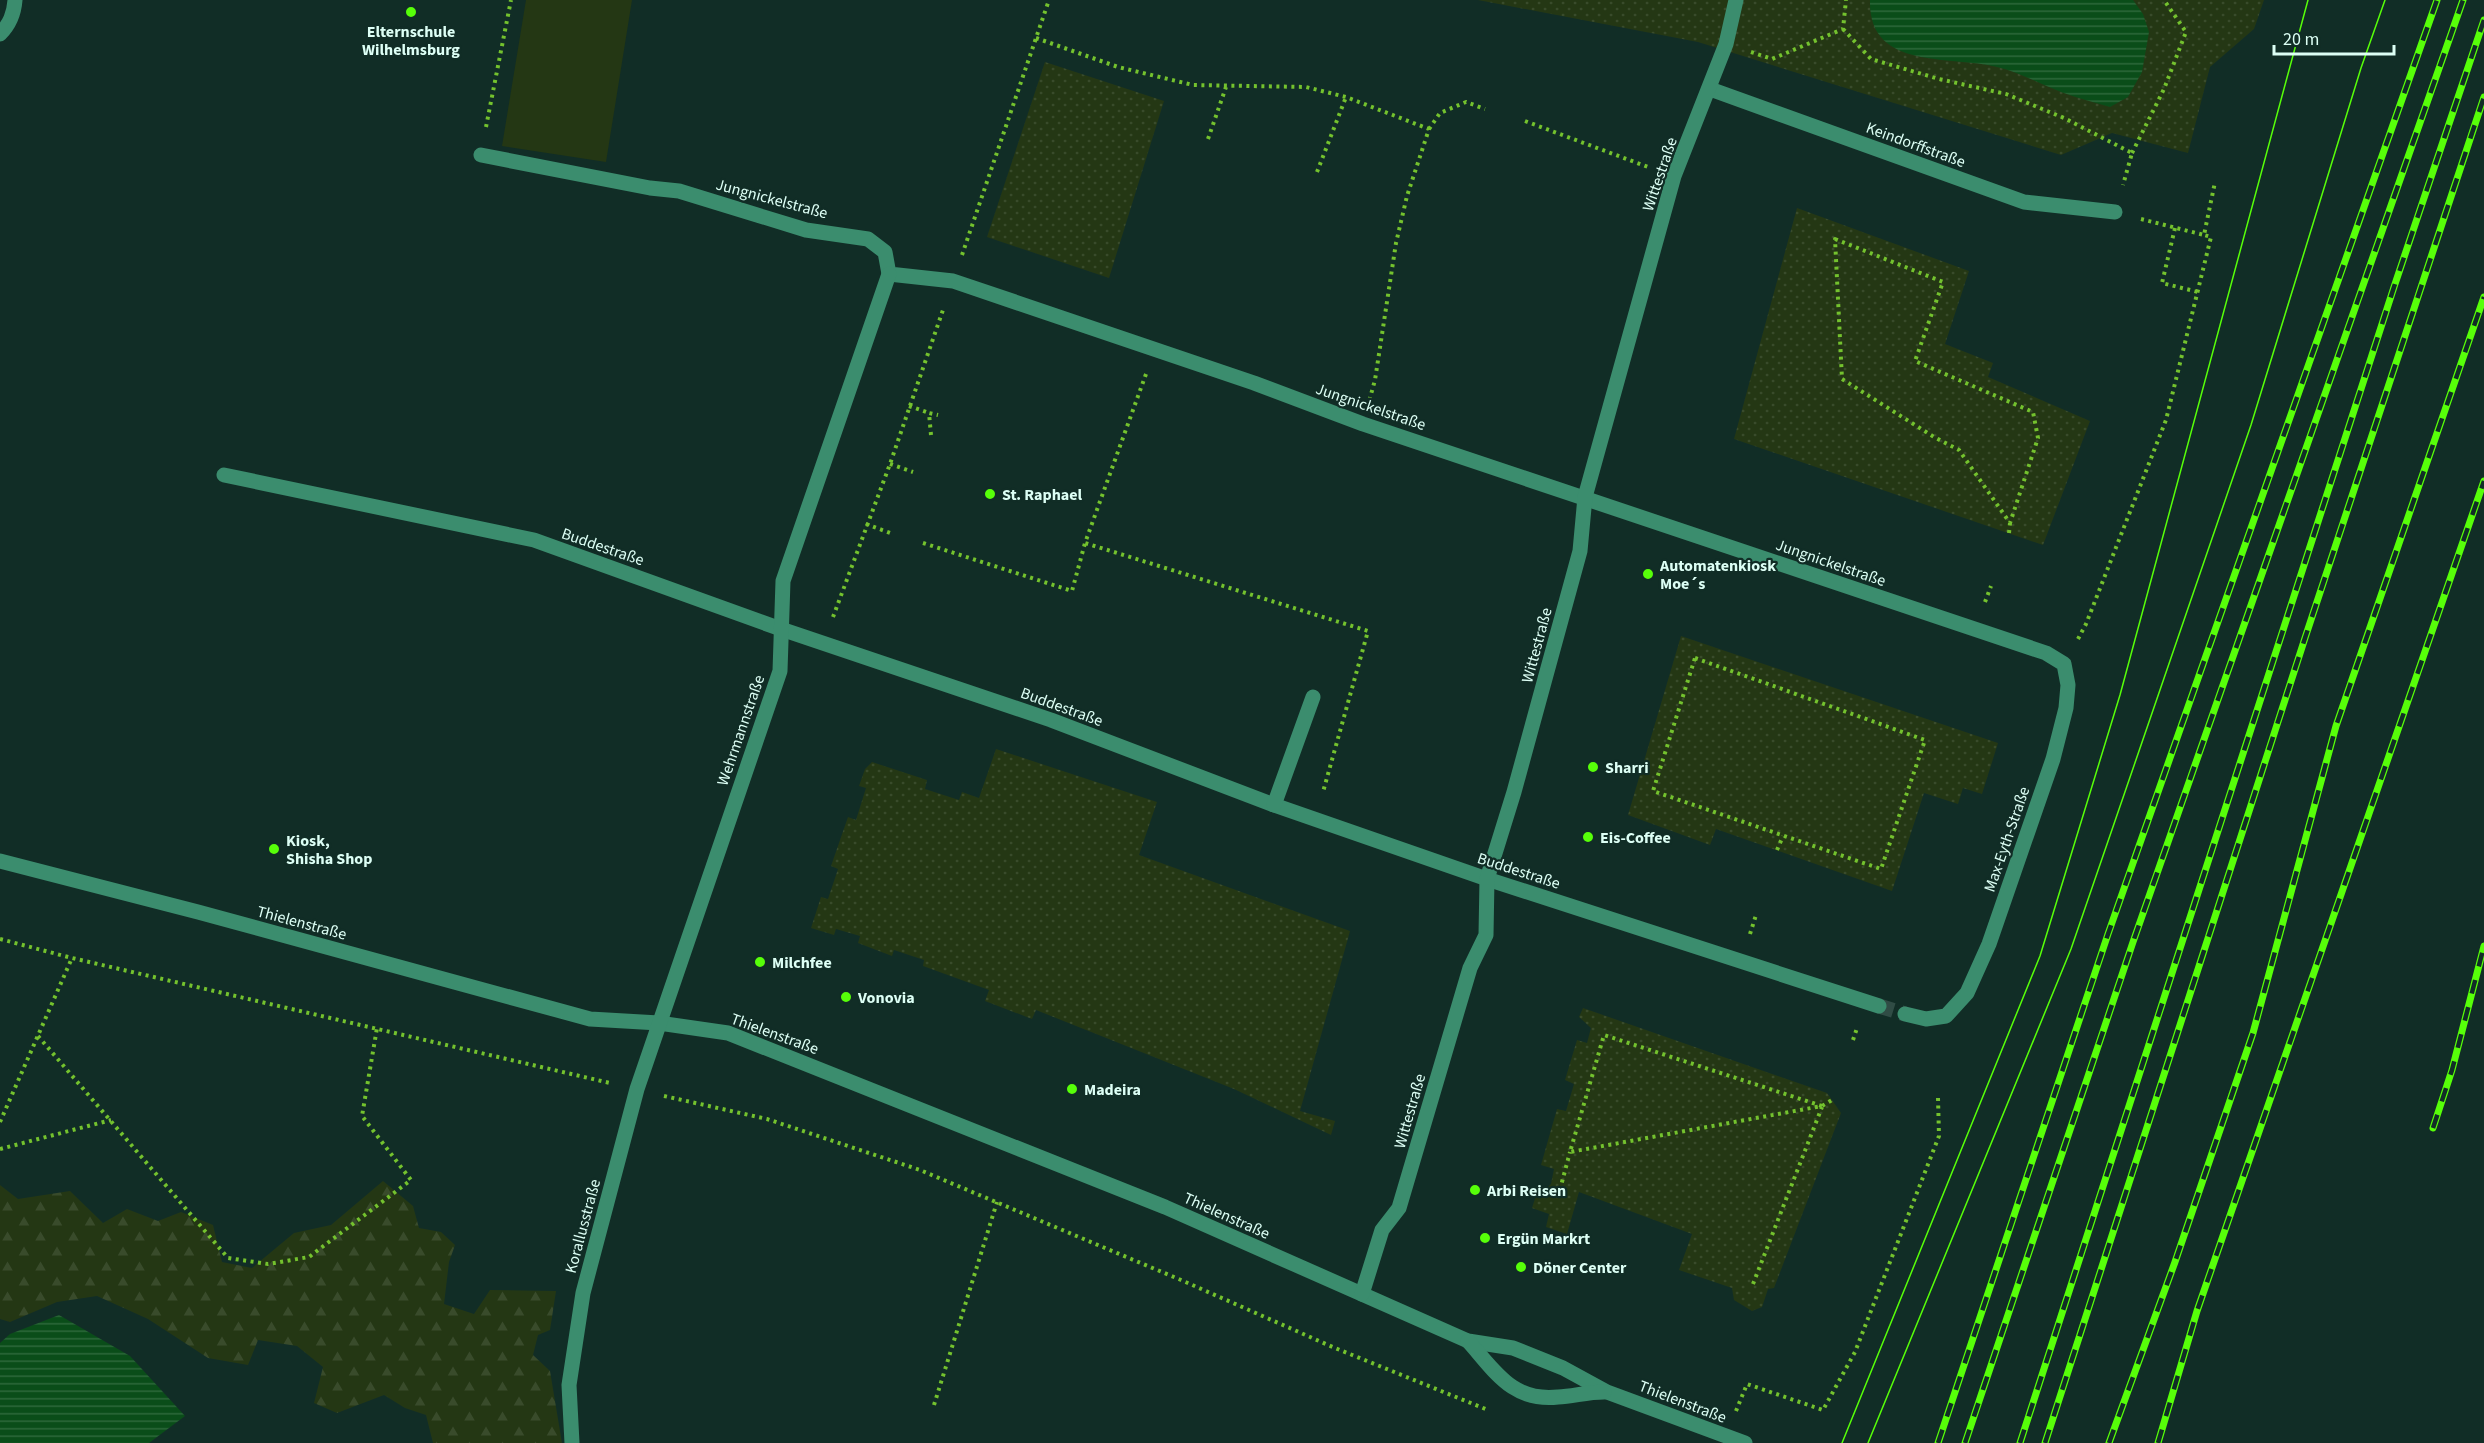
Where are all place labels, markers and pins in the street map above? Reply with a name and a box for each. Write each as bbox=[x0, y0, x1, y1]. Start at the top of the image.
marker: Elternschule Wilhelmsburg bbox=[404, 5, 418, 19]
place label: Elternschule Wilhelmsburg bbox=[362, 21, 460, 61]
place label: St. Raphael bbox=[1002, 484, 1083, 506]
marker: St. Raphael bbox=[983, 487, 997, 501]
place label: Automatenkiosk Moe´s bbox=[1659, 555, 1776, 595]
marker: Automatenkiosk Moe´s bbox=[1641, 567, 1655, 581]
place label: Sharri bbox=[1605, 757, 1649, 779]
marker: Sharri bbox=[1586, 760, 1600, 774]
place label: Eis-Coffee bbox=[1600, 827, 1671, 849]
place label: Kiosk, Shisha Shop bbox=[286, 830, 372, 870]
marker: Eis-Coffee bbox=[1581, 830, 1595, 844]
marker: Kiosk, Shisha Shop bbox=[267, 842, 281, 856]
place label: Milchfee bbox=[772, 952, 832, 974]
marker: Milchfee bbox=[753, 955, 767, 969]
place label: Vonovia bbox=[857, 987, 915, 1009]
marker: Vonovia bbox=[839, 990, 853, 1004]
place label: Madeira bbox=[1084, 1079, 1141, 1101]
marker: Madeira bbox=[1065, 1082, 1079, 1096]
place label: Arbi Reisen bbox=[1486, 1180, 1566, 1202]
marker: Arbi Reisen bbox=[1468, 1183, 1482, 1197]
place label: Ergün Markrt bbox=[1497, 1228, 1590, 1250]
marker: Ergün Markrt bbox=[1478, 1231, 1492, 1245]
place label: Döner Center bbox=[1533, 1257, 1627, 1279]
marker: Döner Center bbox=[1514, 1260, 1528, 1274]

